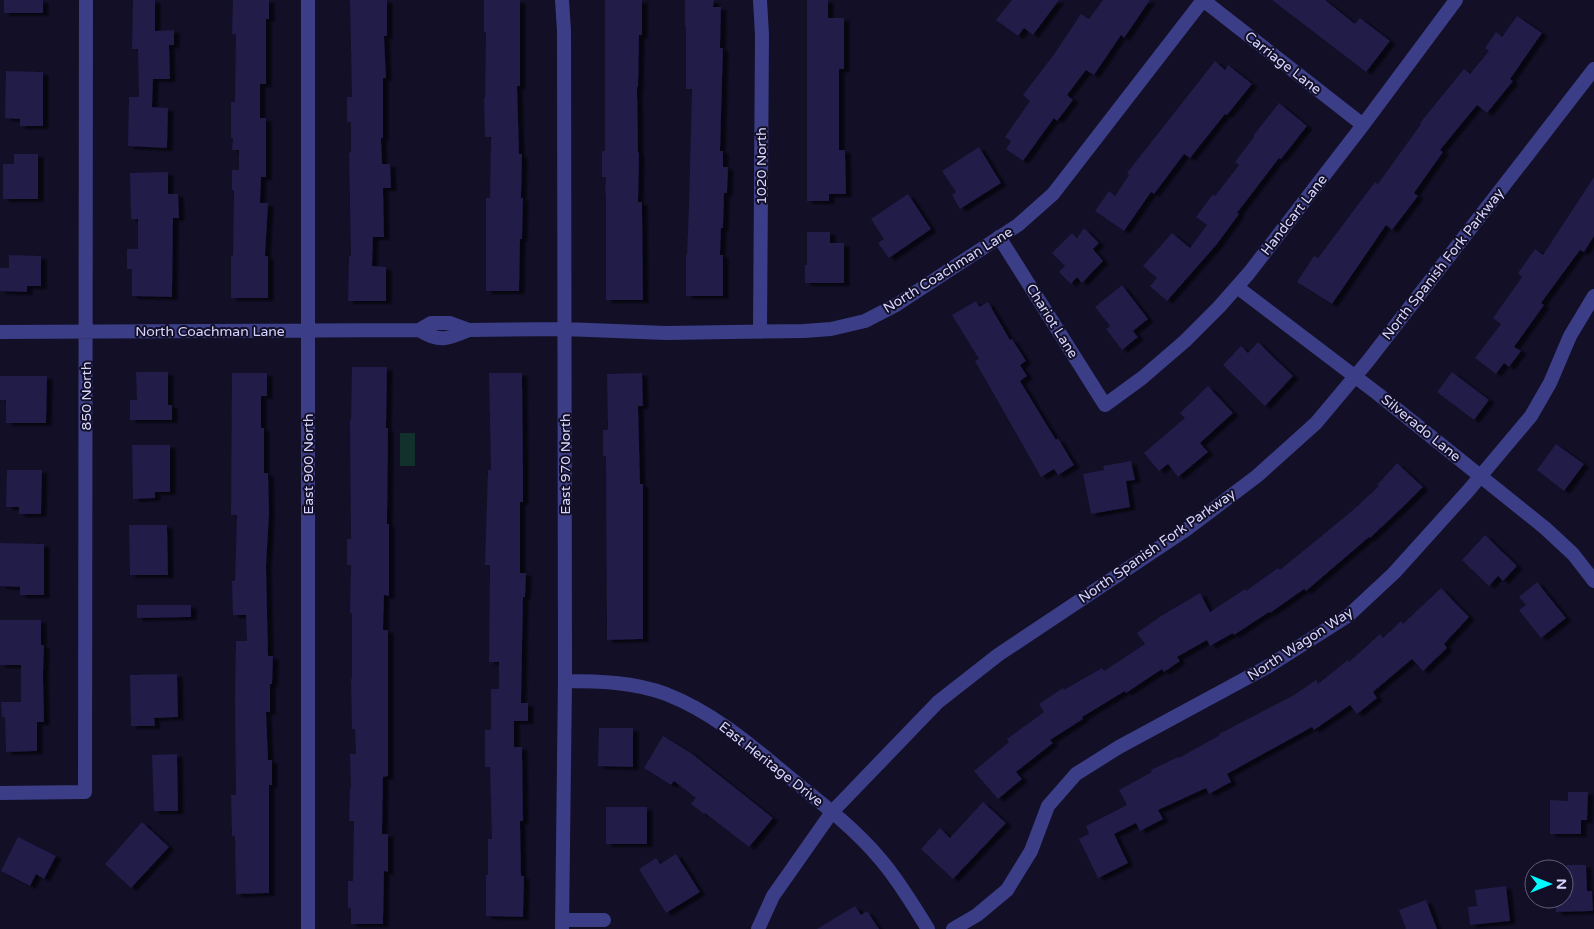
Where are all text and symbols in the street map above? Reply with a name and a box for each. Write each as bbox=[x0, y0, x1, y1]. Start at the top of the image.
street label: Carriage Lane bbox=[1241, 28, 1325, 98]
street label: 1020 North bbox=[753, 127, 770, 205]
street label: Handcart Lane bbox=[1257, 171, 1331, 259]
street label: North Spanish Fork Parkway bbox=[1378, 184, 1508, 343]
street label: North Coachman Lane bbox=[880, 223, 1016, 317]
street label: Chariot Lane bbox=[1022, 281, 1082, 362]
street label: North Coachman Lane bbox=[135, 323, 285, 340]
street label: 850 North bbox=[78, 362, 95, 430]
street label: Silverado Lane bbox=[1378, 391, 1464, 465]
street label: East 900 North bbox=[300, 413, 317, 515]
street label: East 970 North bbox=[557, 413, 574, 515]
street label: North Spanish Fork Parkway bbox=[1075, 485, 1239, 607]
street label: North Wagon Way bbox=[1244, 603, 1356, 684]
street label: East Heritage Drive bbox=[715, 718, 827, 810]
north arrow bbox=[1524, 859, 1574, 909]
text: N bbox=[1553, 878, 1570, 890]

